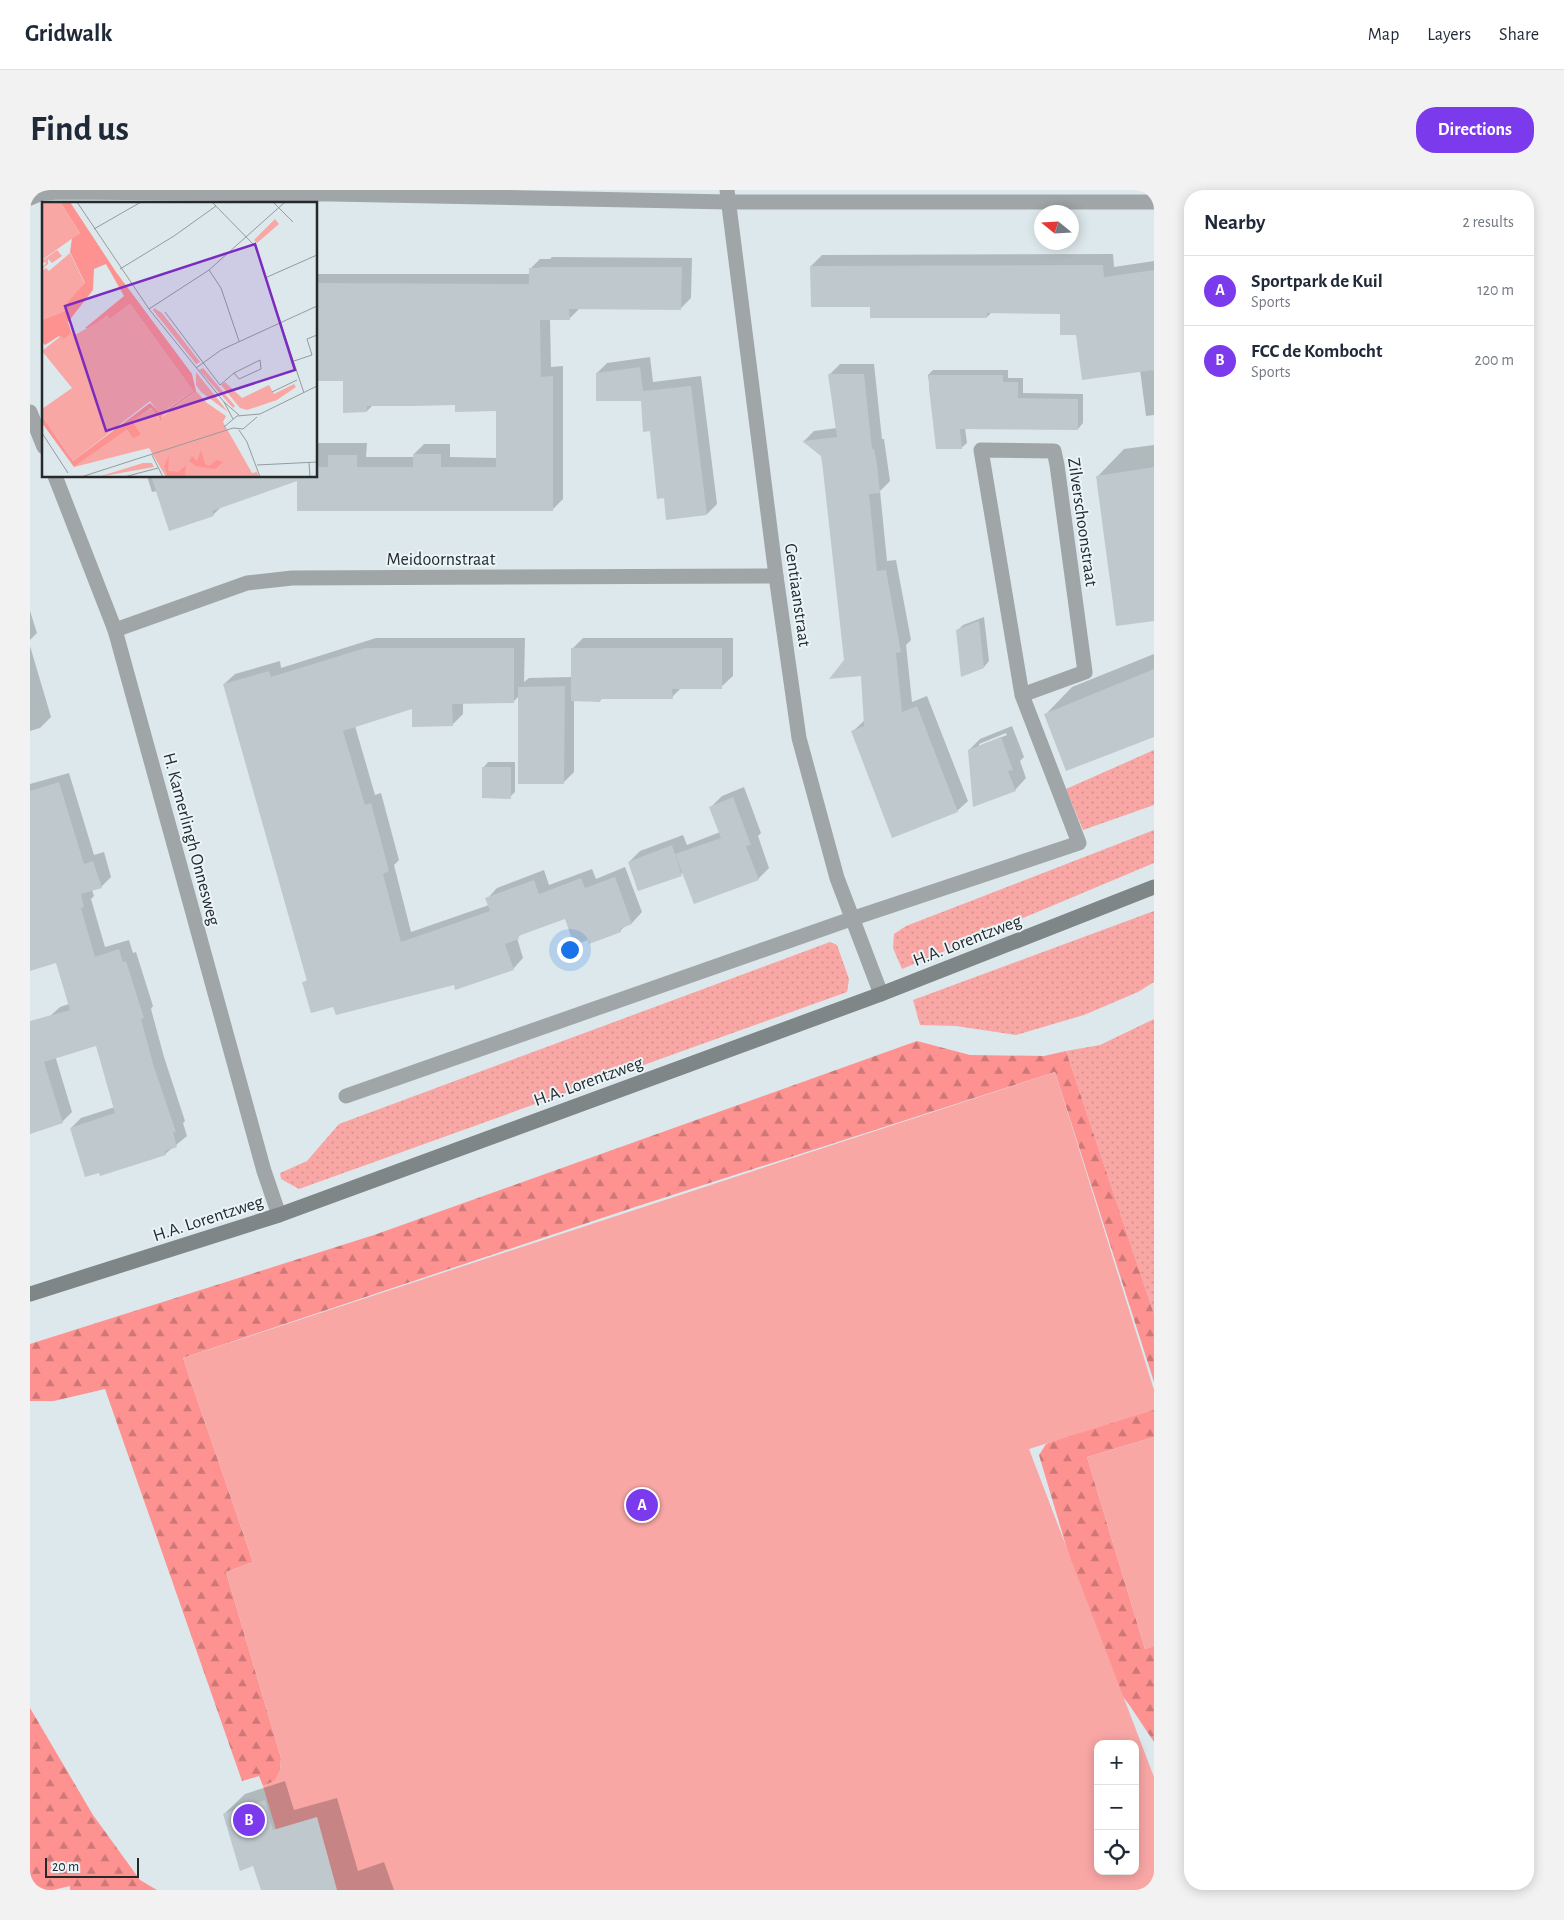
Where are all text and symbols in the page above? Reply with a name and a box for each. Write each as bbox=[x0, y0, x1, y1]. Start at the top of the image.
text: Gridwalk bbox=[25, 22, 112, 46]
text: Map bbox=[1368, 26, 1399, 44]
text: Layers bbox=[1427, 26, 1471, 44]
text: Share bbox=[1499, 26, 1539, 44]
button: Directions bbox=[1416, 107, 1534, 153]
text: Find us bbox=[30, 112, 129, 147]
inset map bbox=[42, 202, 318, 478]
north arrow bbox=[1034, 205, 1079, 250]
text: Nearby bbox=[1204, 212, 1265, 233]
text: 2 results bbox=[1462, 214, 1514, 230]
text: Sportpark de Kuil bbox=[1251, 272, 1383, 291]
text: A bbox=[1215, 282, 1225, 298]
text: 120 m bbox=[1477, 282, 1514, 298]
text: Sports bbox=[1251, 294, 1291, 310]
text: FCC de Kombocht bbox=[1251, 342, 1382, 361]
text: B bbox=[1215, 352, 1225, 368]
text: 200 m bbox=[1474, 352, 1514, 368]
text: Sports bbox=[1251, 364, 1291, 380]
street label: Zilverschoonstraat bbox=[1064, 457, 1100, 588]
street label: Gentiaanstraat bbox=[781, 542, 813, 648]
street label: Meidoornstraat bbox=[387, 551, 496, 569]
street label: H. Kamerlingh Onnesweg bbox=[159, 751, 223, 928]
street label: H.A. Lorentzweg bbox=[911, 912, 1024, 970]
your location bbox=[557, 937, 583, 963]
street label: H.A. Lorentzweg bbox=[531, 1054, 645, 1110]
street label: H.A. Lorentzweg bbox=[151, 1193, 266, 1245]
pin: A bbox=[626, 1486, 658, 1524]
map controls bbox=[1094, 1740, 1139, 1875]
button: + bbox=[1094, 1740, 1139, 1785]
button: − bbox=[1094, 1785, 1139, 1830]
pin: B bbox=[233, 1801, 265, 1839]
button: locate bbox=[1094, 1830, 1139, 1875]
scale bar bbox=[45, 1855, 139, 1878]
text: 20 m bbox=[52, 1860, 79, 1874]

